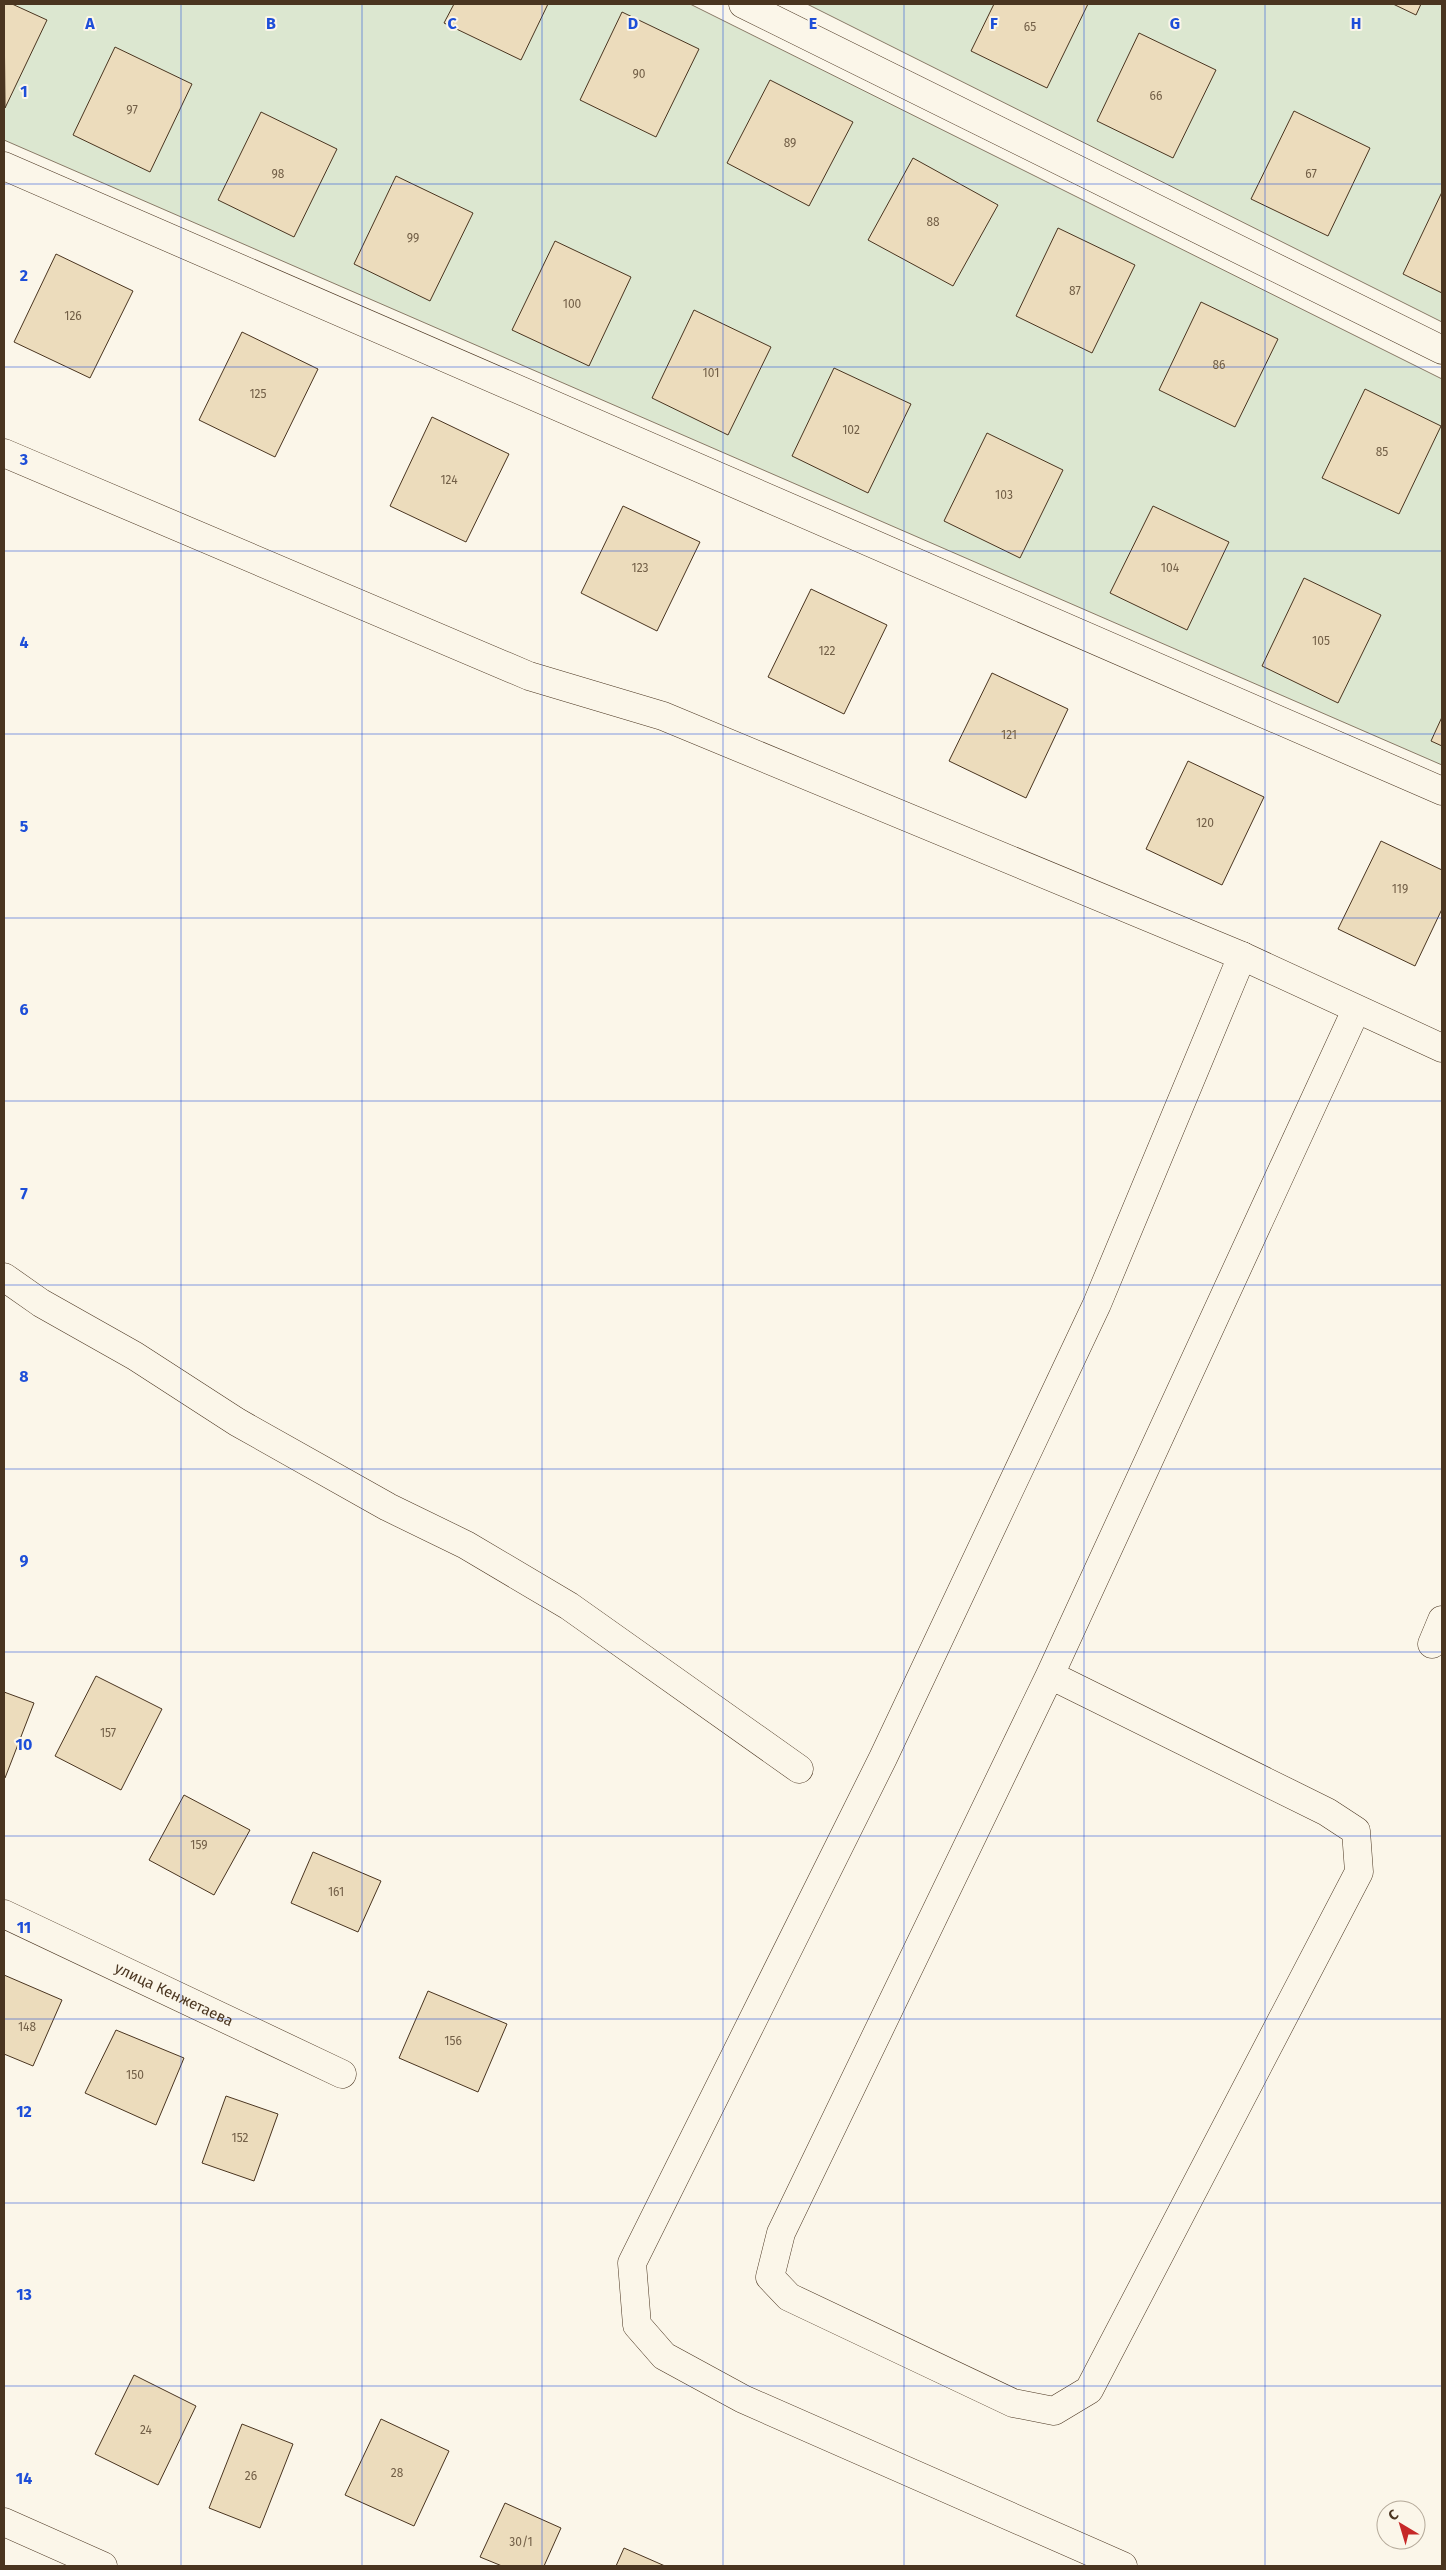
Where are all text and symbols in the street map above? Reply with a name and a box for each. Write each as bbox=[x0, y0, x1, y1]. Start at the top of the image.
text: A bbox=[84, 14, 95, 33]
text: B bbox=[266, 14, 276, 33]
text: C bbox=[447, 14, 457, 33]
text: D bbox=[628, 14, 638, 33]
text: E bbox=[809, 14, 817, 33]
text: F bbox=[990, 14, 998, 33]
text: G bbox=[1170, 14, 1180, 33]
text: H bbox=[1351, 14, 1361, 33]
house number: 65 bbox=[1024, 20, 1036, 34]
house number: 90 bbox=[633, 67, 646, 81]
text: 1 bbox=[20, 82, 28, 101]
house number: 66 bbox=[1150, 89, 1162, 103]
house number: 97 bbox=[126, 103, 138, 117]
house number: 89 bbox=[784, 136, 796, 150]
house number: 98 bbox=[272, 167, 285, 181]
house number: 67 bbox=[1305, 167, 1317, 181]
house number: 88 bbox=[926, 215, 940, 229]
house number: 99 bbox=[407, 231, 419, 245]
text: 2 bbox=[20, 266, 28, 285]
house number: 87 bbox=[1069, 284, 1081, 298]
house number: 100 bbox=[563, 297, 582, 311]
house number: 126 bbox=[64, 309, 82, 323]
house number: 86 bbox=[1212, 358, 1226, 372]
house number: 101 bbox=[703, 366, 719, 380]
house number: 125 bbox=[249, 387, 267, 401]
house number: 102 bbox=[842, 423, 860, 437]
house number: 85 bbox=[1376, 445, 1388, 459]
text: 3 bbox=[19, 450, 28, 469]
house number: 124 bbox=[440, 473, 458, 487]
house number: 103 bbox=[995, 488, 1013, 502]
house number: 123 bbox=[631, 561, 649, 575]
house number: 104 bbox=[1161, 561, 1180, 575]
text: 4 bbox=[19, 633, 29, 652]
house number: 105 bbox=[1312, 634, 1330, 648]
house number: 122 bbox=[818, 644, 836, 658]
house number: 121 bbox=[1001, 728, 1017, 742]
house number: 120 bbox=[1196, 816, 1214, 830]
text: 5 bbox=[20, 817, 29, 836]
house number: 119 bbox=[1392, 882, 1408, 896]
text: 6 bbox=[19, 1000, 29, 1019]
text: 7 bbox=[20, 1184, 28, 1203]
text: 8 bbox=[19, 1367, 29, 1386]
text: 9 bbox=[20, 1551, 29, 1570]
house number: 157 bbox=[100, 1726, 116, 1740]
text: 10 bbox=[16, 1735, 32, 1754]
house number: 159 bbox=[190, 1838, 208, 1852]
house number: 161 bbox=[328, 1885, 344, 1899]
text: 11 bbox=[17, 1918, 31, 1937]
street label: улица Кенжетаева bbox=[112, 1959, 236, 2030]
house number: 148 bbox=[18, 2020, 36, 2034]
house number: 156 bbox=[444, 2034, 462, 2048]
house number: 150 bbox=[126, 2068, 144, 2082]
text: 12 bbox=[16, 2102, 32, 2121]
house number: 152 bbox=[231, 2131, 249, 2145]
text: 13 bbox=[16, 2285, 32, 2304]
house number: 24 bbox=[140, 2423, 153, 2437]
house number: 28 bbox=[391, 2466, 404, 2480]
text: 14 bbox=[16, 2469, 32, 2488]
house number: 26 bbox=[245, 2469, 257, 2483]
north arrow bbox=[1376, 2500, 1426, 2550]
text: С bbox=[1385, 2506, 1402, 2524]
house number: 30/1 bbox=[509, 2535, 533, 2549]

